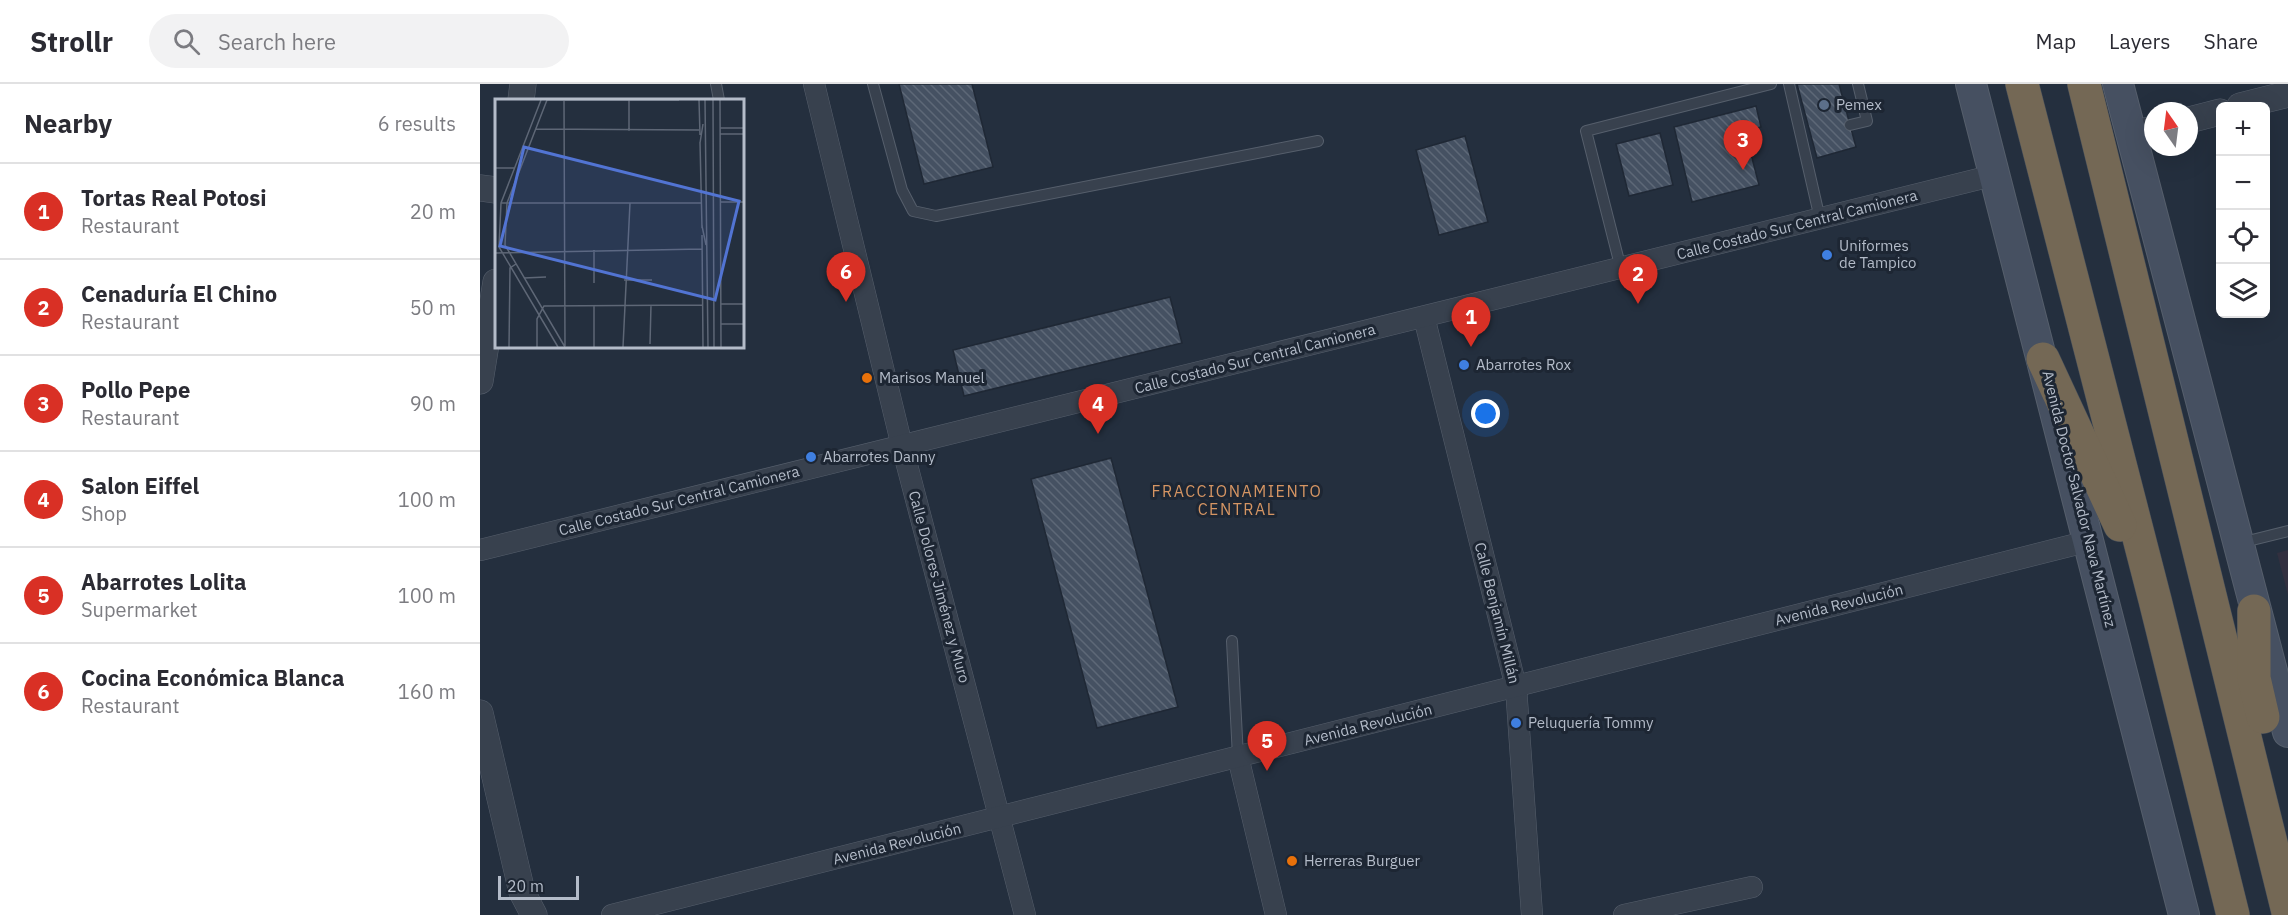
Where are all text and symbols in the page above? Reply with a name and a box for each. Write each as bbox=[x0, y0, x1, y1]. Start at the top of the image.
search box bbox=[149, 14, 569, 68]
text: Strollr bbox=[30, 23, 113, 60]
icon: search bbox=[170, 25, 203, 58]
text: Search here bbox=[218, 27, 336, 56]
text: Map bbox=[2036, 27, 2076, 55]
text: Layers bbox=[2109, 27, 2171, 55]
text: Share bbox=[2204, 27, 2258, 55]
place label: Pemex bbox=[1836, 95, 1882, 114]
marker: Pemex bbox=[1817, 98, 1831, 112]
inset map bbox=[495, 99, 744, 348]
north arrow bbox=[2144, 102, 2198, 156]
map controls bbox=[2216, 102, 2270, 318]
button: + bbox=[2216, 102, 2270, 156]
text: Nearby bbox=[24, 106, 112, 140]
text: 6 results bbox=[378, 110, 456, 137]
pin: 3 bbox=[1724, 120, 1762, 170]
button: − bbox=[2216, 156, 2270, 210]
text: Tortas Real Potosi bbox=[81, 183, 267, 212]
street label: Calle Costado Sur Central Camionera bbox=[1675, 185, 1919, 264]
text: 1 bbox=[38, 198, 50, 225]
text: 20 m bbox=[410, 198, 456, 225]
button: locate bbox=[2216, 210, 2270, 264]
text: Restaurant bbox=[81, 212, 179, 239]
place label: Uniformes de Tampico bbox=[1839, 236, 1916, 272]
marker: Uniformes de Tampico bbox=[1820, 248, 1834, 262]
pin: 6 bbox=[826, 252, 866, 302]
pin: 2 bbox=[1618, 254, 1658, 304]
button: layers bbox=[2216, 264, 2270, 318]
text: Cenaduría El Chino bbox=[81, 279, 277, 308]
text: 2 bbox=[38, 294, 50, 321]
text: 50 m bbox=[410, 294, 456, 321]
pin: 1 bbox=[1452, 298, 1490, 347]
text: Restaurant bbox=[81, 308, 179, 335]
street label: Calle Costado Sur Central Camionera bbox=[1133, 319, 1377, 398]
place label: Abarrotes Rox bbox=[1476, 355, 1572, 374]
marker: Abarrotes Rox bbox=[1457, 358, 1471, 372]
place label: Marisos Manuel bbox=[879, 368, 985, 387]
street label: Avenida Doctor Salvador Nava Martínez bbox=[2038, 369, 2121, 629]
marker: Marisos Manuel bbox=[860, 371, 874, 385]
text: Pollo Pepe bbox=[81, 375, 190, 404]
pin: 4 bbox=[1078, 384, 1118, 434]
text: 3 bbox=[38, 390, 50, 417]
text: 90 m bbox=[410, 390, 456, 417]
your location bbox=[1471, 399, 1500, 428]
text: Restaurant bbox=[81, 404, 179, 431]
place label: Abarrotes Danny bbox=[823, 447, 936, 466]
marker: Abarrotes Danny bbox=[804, 450, 818, 464]
street label: Calle Costado Sur Central Camionera bbox=[557, 461, 801, 540]
text: Salon Eiffel bbox=[81, 471, 199, 500]
district label: FRACCIONAMIENTO CENTRAL bbox=[1152, 481, 1322, 519]
text: 4 bbox=[38, 486, 50, 513]
text: 100 m bbox=[398, 486, 456, 513]
street label: Calle Dolores Jiménez y Muro bbox=[905, 489, 974, 685]
text: Shop bbox=[81, 500, 127, 527]
street label: Calle Benjamín Millán bbox=[1471, 540, 1524, 686]
text: Abarrotes Lolita bbox=[81, 567, 247, 596]
street label: Avenida Revolución bbox=[1773, 579, 1905, 630]
text: 5 bbox=[38, 582, 50, 609]
text: 100 m bbox=[398, 582, 456, 609]
text: Supermarket bbox=[81, 596, 198, 623]
text: Cocina Económica Blanca bbox=[81, 663, 344, 692]
text: 6 bbox=[38, 678, 50, 705]
text: 160 m bbox=[398, 678, 456, 705]
text: Restaurant bbox=[81, 692, 179, 719]
street label: Avenida Revolución bbox=[1302, 699, 1434, 750]
place label: Peluquería Tommy bbox=[1528, 713, 1654, 732]
marker: Peluquería Tommy bbox=[1509, 716, 1523, 730]
pin: 5 bbox=[1248, 722, 1286, 771]
street label: Avenida Revolución bbox=[831, 818, 963, 869]
place label: Herreras Burguer bbox=[1304, 851, 1420, 870]
marker: Herreras Burguer bbox=[1285, 854, 1299, 868]
scale bar bbox=[498, 873, 579, 900]
text: 20 m bbox=[507, 876, 544, 896]

